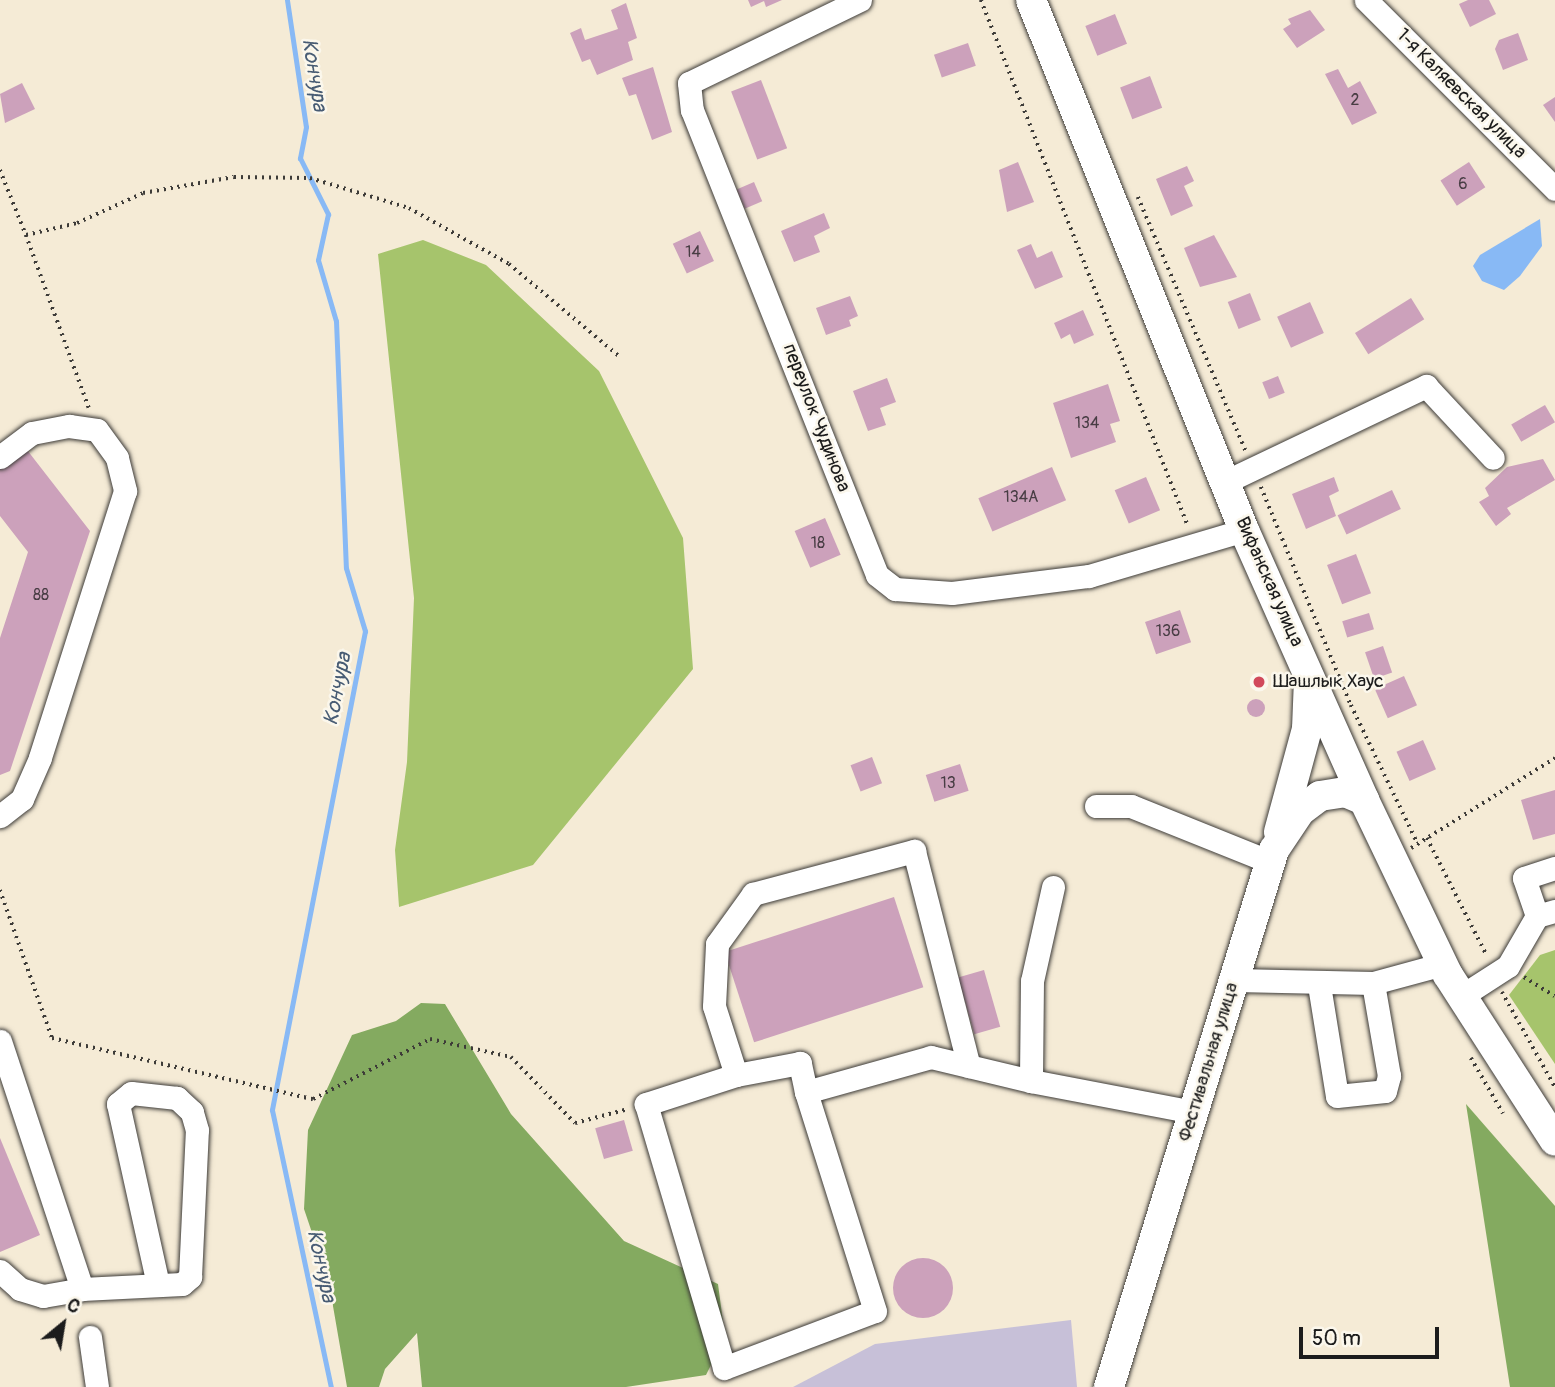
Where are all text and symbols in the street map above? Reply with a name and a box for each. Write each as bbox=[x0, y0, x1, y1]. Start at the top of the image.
street label: 1-я Каляевская улица bbox=[1391, 24, 1531, 164]
water label: Кончура bbox=[296, 37, 332, 113]
house number: 2 bbox=[1351, 90, 1359, 110]
house number: 6 bbox=[1458, 174, 1468, 194]
house number: 14 bbox=[685, 242, 701, 262]
street label: переулок Чудинова bbox=[777, 341, 855, 495]
house number: 134 bbox=[1075, 413, 1099, 433]
house number: 134А bbox=[1004, 487, 1038, 507]
street label: Вифанская улица bbox=[1230, 514, 1308, 650]
house number: 18 bbox=[811, 533, 825, 553]
house number: 88 bbox=[33, 585, 49, 605]
house number: 136 bbox=[1156, 621, 1180, 641]
water label: Кончура bbox=[319, 651, 357, 727]
place label: Шашлык Хаус bbox=[1273, 671, 1384, 693]
marker: Шашлык Хаус bbox=[1251, 674, 1267, 690]
house number: 13 bbox=[940, 773, 956, 793]
street label: Фестивальная улица bbox=[1174, 980, 1244, 1144]
water label: Кончура bbox=[301, 1228, 341, 1304]
north arrow bbox=[28, 1289, 98, 1359]
text: С bbox=[62, 1292, 85, 1319]
scale bar bbox=[1303, 1314, 1443, 1358]
text: 50 m bbox=[1312, 1325, 1361, 1352]

